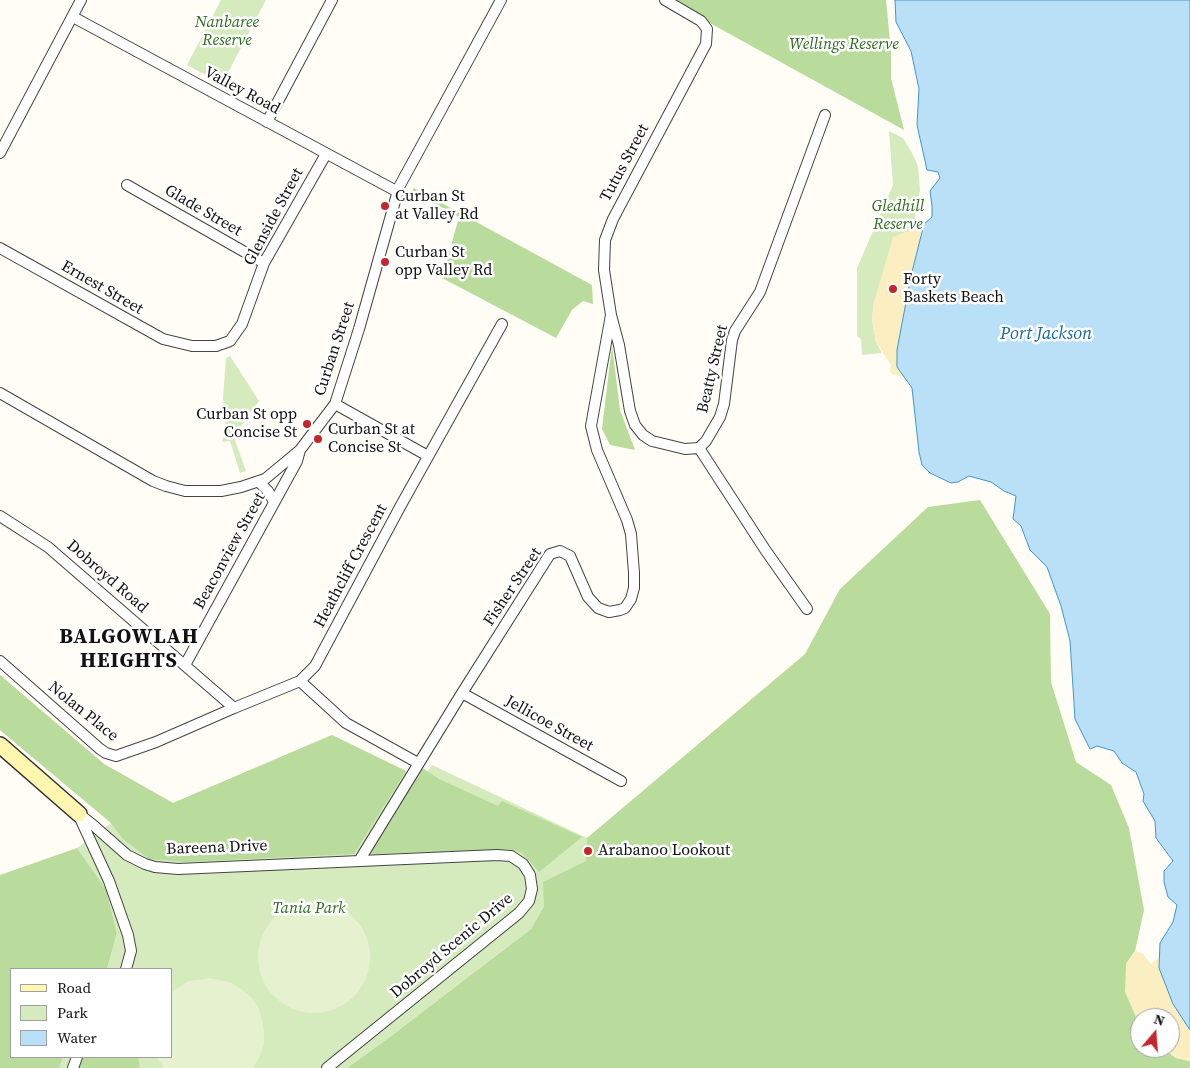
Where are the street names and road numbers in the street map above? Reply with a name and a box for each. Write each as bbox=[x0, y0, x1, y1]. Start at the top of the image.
street label: Valley Road bbox=[201, 63, 283, 119]
street label: Tutus Street bbox=[597, 121, 653, 205]
street label: Glenside Street bbox=[240, 165, 308, 269]
street label: Glade Street bbox=[161, 181, 245, 241]
street label: Ernest Street bbox=[58, 257, 146, 319]
street label: Curban Street bbox=[311, 299, 359, 399]
street label: Beatty Street bbox=[694, 323, 732, 415]
street label: Beaconview Street bbox=[190, 489, 270, 613]
street label: Heathcliff Crescent bbox=[310, 501, 392, 631]
street label: Dobroyd Road bbox=[62, 537, 152, 617]
street label: Fisher Street bbox=[480, 544, 546, 630]
street label: Nolan Place bbox=[44, 678, 122, 746]
street label: Jellicoe Street bbox=[502, 692, 596, 756]
street label: Bareena Drive bbox=[166, 837, 268, 859]
street label: Dobroyd Scenic Drive bbox=[387, 889, 517, 1003]

